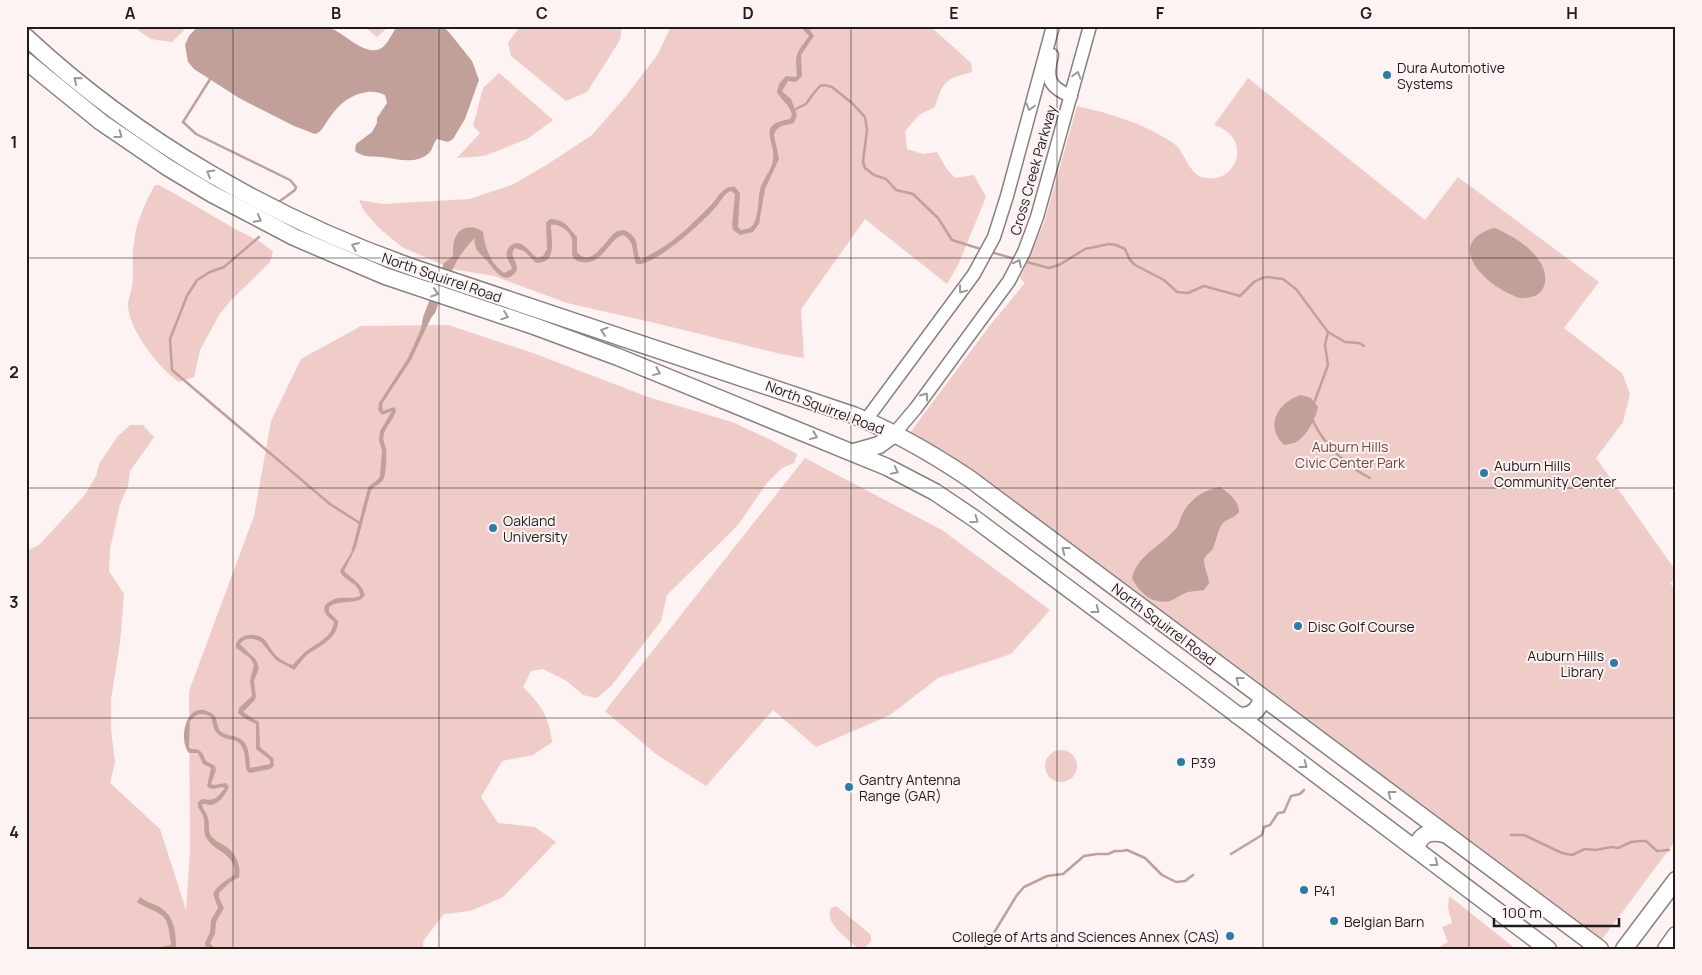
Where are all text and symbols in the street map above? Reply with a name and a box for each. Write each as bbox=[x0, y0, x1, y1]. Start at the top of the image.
text: A bbox=[125, 2, 136, 24]
text: B bbox=[331, 2, 341, 24]
text: C bbox=[536, 2, 548, 24]
text: D bbox=[742, 2, 754, 24]
text: E bbox=[949, 2, 959, 24]
text: F bbox=[1156, 2, 1165, 24]
text: G bbox=[1360, 2, 1372, 24]
text: H bbox=[1566, 2, 1578, 24]
place label: Dura Automotive Systems bbox=[1397, 58, 1505, 93]
marker: Dura Automotive Systems bbox=[1381, 69, 1393, 81]
one-way arrow bbox=[1071, 71, 1081, 79]
one-way arrow bbox=[74, 78, 83, 86]
street label: Cross Creek Parkway bbox=[1005, 102, 1061, 237]
one-way arrow bbox=[1026, 102, 1036, 110]
one-way arrow bbox=[113, 129, 123, 138]
text: 1 bbox=[10, 131, 18, 153]
one-way arrow bbox=[206, 170, 215, 180]
one-way arrow bbox=[253, 213, 262, 223]
one-way arrow bbox=[351, 241, 360, 252]
street label: North Squirrel Road bbox=[380, 248, 504, 306]
one-way arrow bbox=[1012, 259, 1022, 268]
one-way arrow bbox=[959, 284, 967, 293]
one-way arrow bbox=[430, 287, 439, 297]
one-way arrow bbox=[500, 310, 509, 320]
one-way arrow bbox=[600, 327, 609, 337]
text: 2 bbox=[9, 361, 19, 383]
one-way arrow bbox=[652, 366, 661, 377]
street label: North Squirrel Road bbox=[763, 376, 887, 438]
one-way arrow bbox=[919, 392, 928, 402]
one-way arrow bbox=[809, 430, 818, 441]
park label: Auburn Hills Civic Center Park bbox=[1295, 437, 1406, 472]
place label: Auburn Hills Community Center bbox=[1494, 456, 1616, 491]
one-way arrow bbox=[890, 464, 899, 475]
marker: Auburn Hills Community Center bbox=[1478, 467, 1490, 479]
place label: Oakland University bbox=[503, 511, 568, 546]
one-way arrow bbox=[969, 514, 978, 522]
marker: Oakland University bbox=[487, 522, 499, 534]
one-way arrow bbox=[1062, 548, 1071, 556]
street label: North Squirrel Road bbox=[1108, 579, 1220, 669]
text: 3 bbox=[9, 591, 19, 613]
one-way arrow bbox=[1090, 604, 1099, 612]
place label: Disc Golf Course bbox=[1308, 617, 1415, 636]
marker: Disc Golf Course bbox=[1292, 620, 1304, 632]
place label: Auburn Hills Library bbox=[1527, 646, 1605, 681]
marker: Auburn Hills Library bbox=[1608, 657, 1620, 669]
one-way arrow bbox=[1236, 678, 1245, 686]
place label: P39 bbox=[1191, 753, 1216, 772]
marker: P39 bbox=[1175, 756, 1187, 768]
one-way arrow bbox=[1298, 759, 1307, 767]
place label: Gantry Antenna Range (GAR) bbox=[859, 770, 961, 805]
marker: Gantry Antenna Range (GAR) bbox=[843, 781, 855, 793]
one-way arrow bbox=[1388, 792, 1397, 800]
text: 4 bbox=[9, 821, 19, 843]
one-way arrow bbox=[1429, 857, 1439, 866]
place label: P41 bbox=[1314, 881, 1335, 900]
marker: P41 bbox=[1298, 884, 1310, 896]
scale bar bbox=[1494, 895, 1620, 927]
text: 100 m bbox=[1502, 902, 1542, 923]
place label: Belgian Barn bbox=[1344, 912, 1424, 931]
marker: Belgian Barn bbox=[1328, 915, 1340, 927]
place label: College of Arts and Sciences Annex (CAS) bbox=[952, 927, 1220, 946]
marker: College of Arts and Sciences Annex (CAS) bbox=[1224, 930, 1236, 942]

